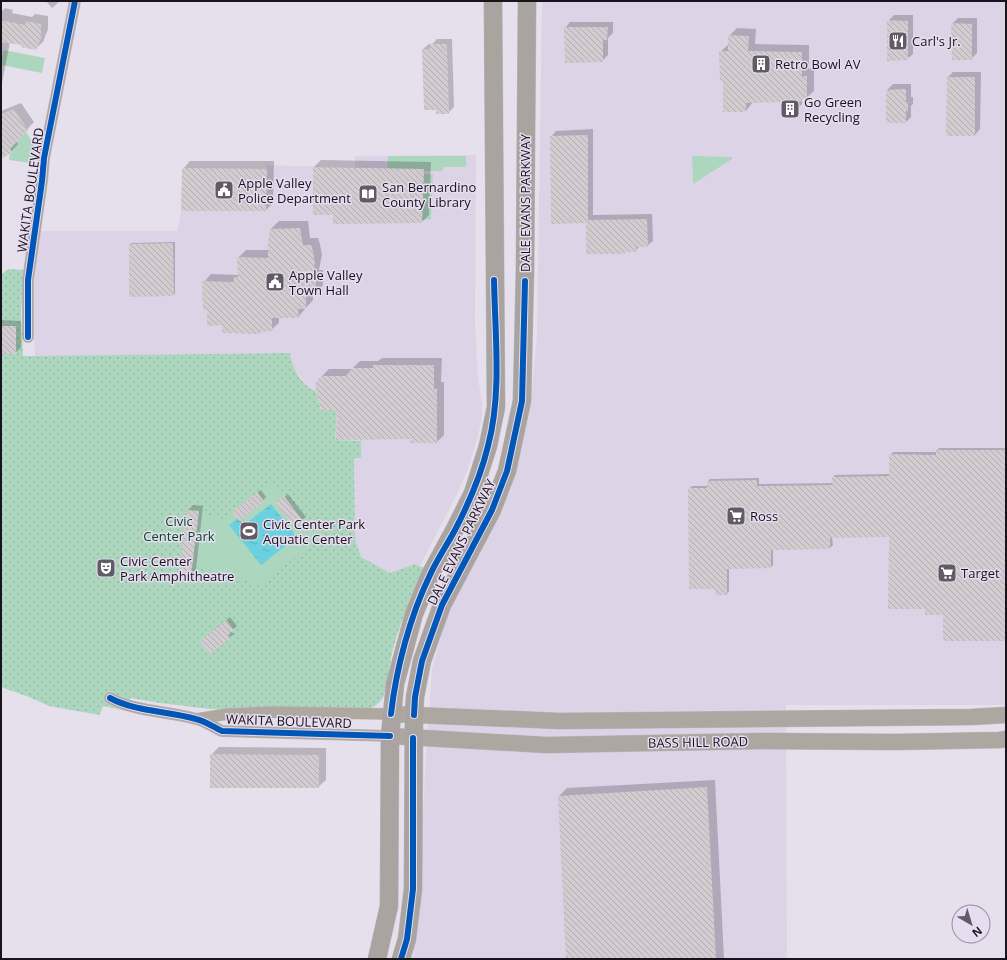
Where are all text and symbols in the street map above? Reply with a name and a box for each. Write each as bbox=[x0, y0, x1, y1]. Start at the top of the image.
restaurant icon: Carl's Jr. bbox=[887, 30, 909, 52]
place label: Carl's Jr. bbox=[912, 32, 961, 50]
building icon: Retro Bowl AV bbox=[750, 53, 772, 75]
place label: Retro Bowl AV bbox=[775, 55, 861, 73]
place label: Go Green Recycling bbox=[804, 93, 862, 126]
building icon: Go Green Recycling bbox=[779, 98, 801, 120]
street label: WAKITA BOULEVARD bbox=[12, 126, 48, 254]
street label: DALE EVANS PARKWAY bbox=[516, 133, 534, 272]
place label: Apple Valley Police Department bbox=[238, 174, 351, 207]
place label: San Bernardino County Library bbox=[382, 178, 476, 211]
public building icon: Apple Valley Police Department bbox=[213, 179, 235, 201]
library icon: San Bernardino County Library bbox=[357, 183, 379, 205]
place label: Apple Valley Town Hall bbox=[289, 266, 363, 299]
public building icon: Apple Valley Town Hall bbox=[264, 271, 286, 293]
street label: DALE EVANS PARKWAY bbox=[423, 475, 500, 608]
supermarket icon: Ross bbox=[725, 505, 747, 527]
place label: Ross bbox=[750, 507, 778, 525]
park label: Civic Center Park bbox=[143, 512, 215, 545]
place label: Civic Center Park Aquatic Center bbox=[263, 515, 365, 548]
sports icon: Civic Center Park Aquatic Center bbox=[238, 520, 260, 542]
place label: Civic Center Park Amphitheatre bbox=[120, 552, 234, 585]
theatre icon: Civic Center Park Amphitheatre bbox=[95, 557, 117, 579]
supermarket icon: Target bbox=[936, 562, 958, 584]
place label: Target bbox=[961, 564, 1000, 582]
street label: WAKITA BOULEVARD bbox=[226, 710, 352, 732]
street label: BASS HILL ROAD bbox=[648, 732, 748, 752]
north arrow bbox=[951, 904, 991, 944]
text: N bbox=[969, 924, 986, 941]

